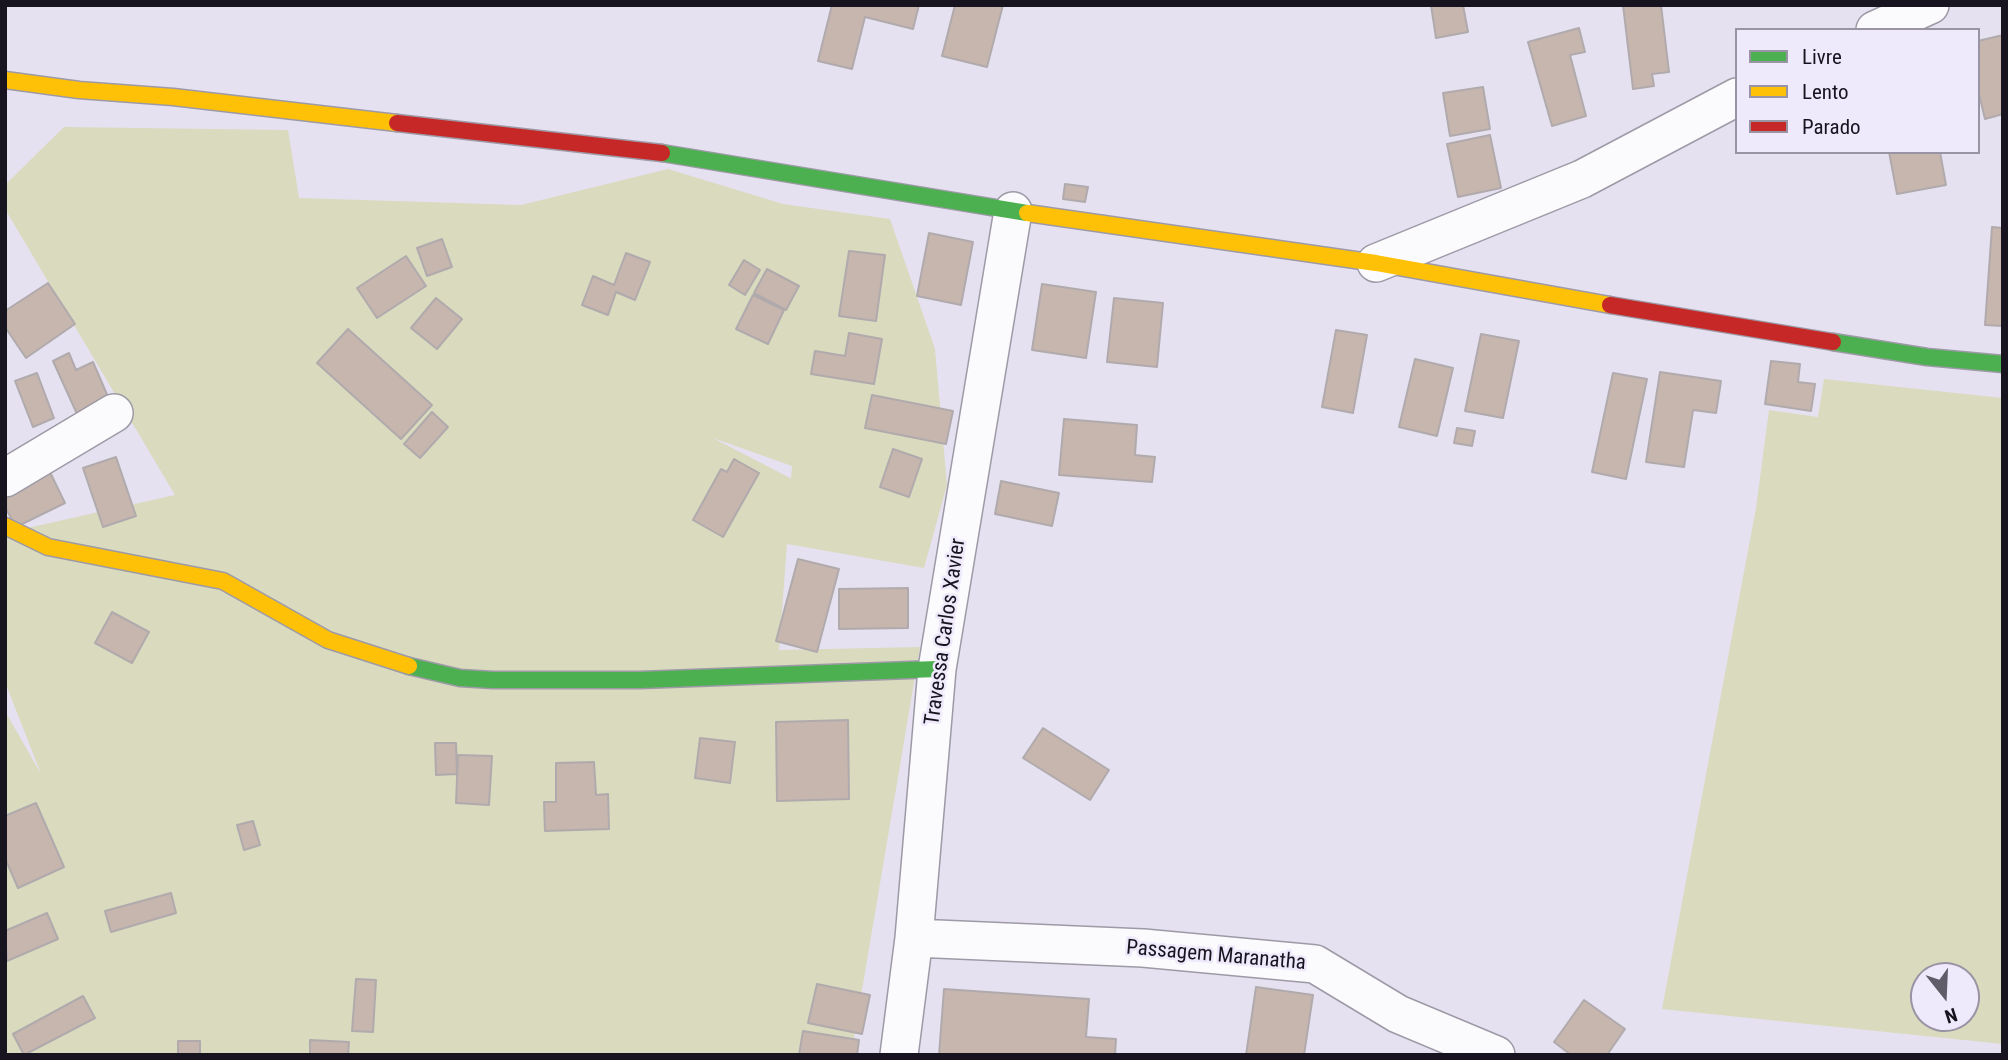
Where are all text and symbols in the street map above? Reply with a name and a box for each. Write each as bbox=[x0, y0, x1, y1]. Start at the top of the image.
legend bbox=[1735, 28, 1980, 154]
text: Livre bbox=[1802, 45, 1842, 69]
text: Lento bbox=[1802, 80, 1849, 104]
text: Parado bbox=[1802, 115, 1861, 139]
street label: Travessa Carlos Xavier bbox=[920, 537, 972, 727]
street label: Passagem Maranatha bbox=[1125, 936, 1307, 976]
north arrow bbox=[1910, 962, 1980, 1032]
text: N bbox=[1942, 1003, 1960, 1028]

